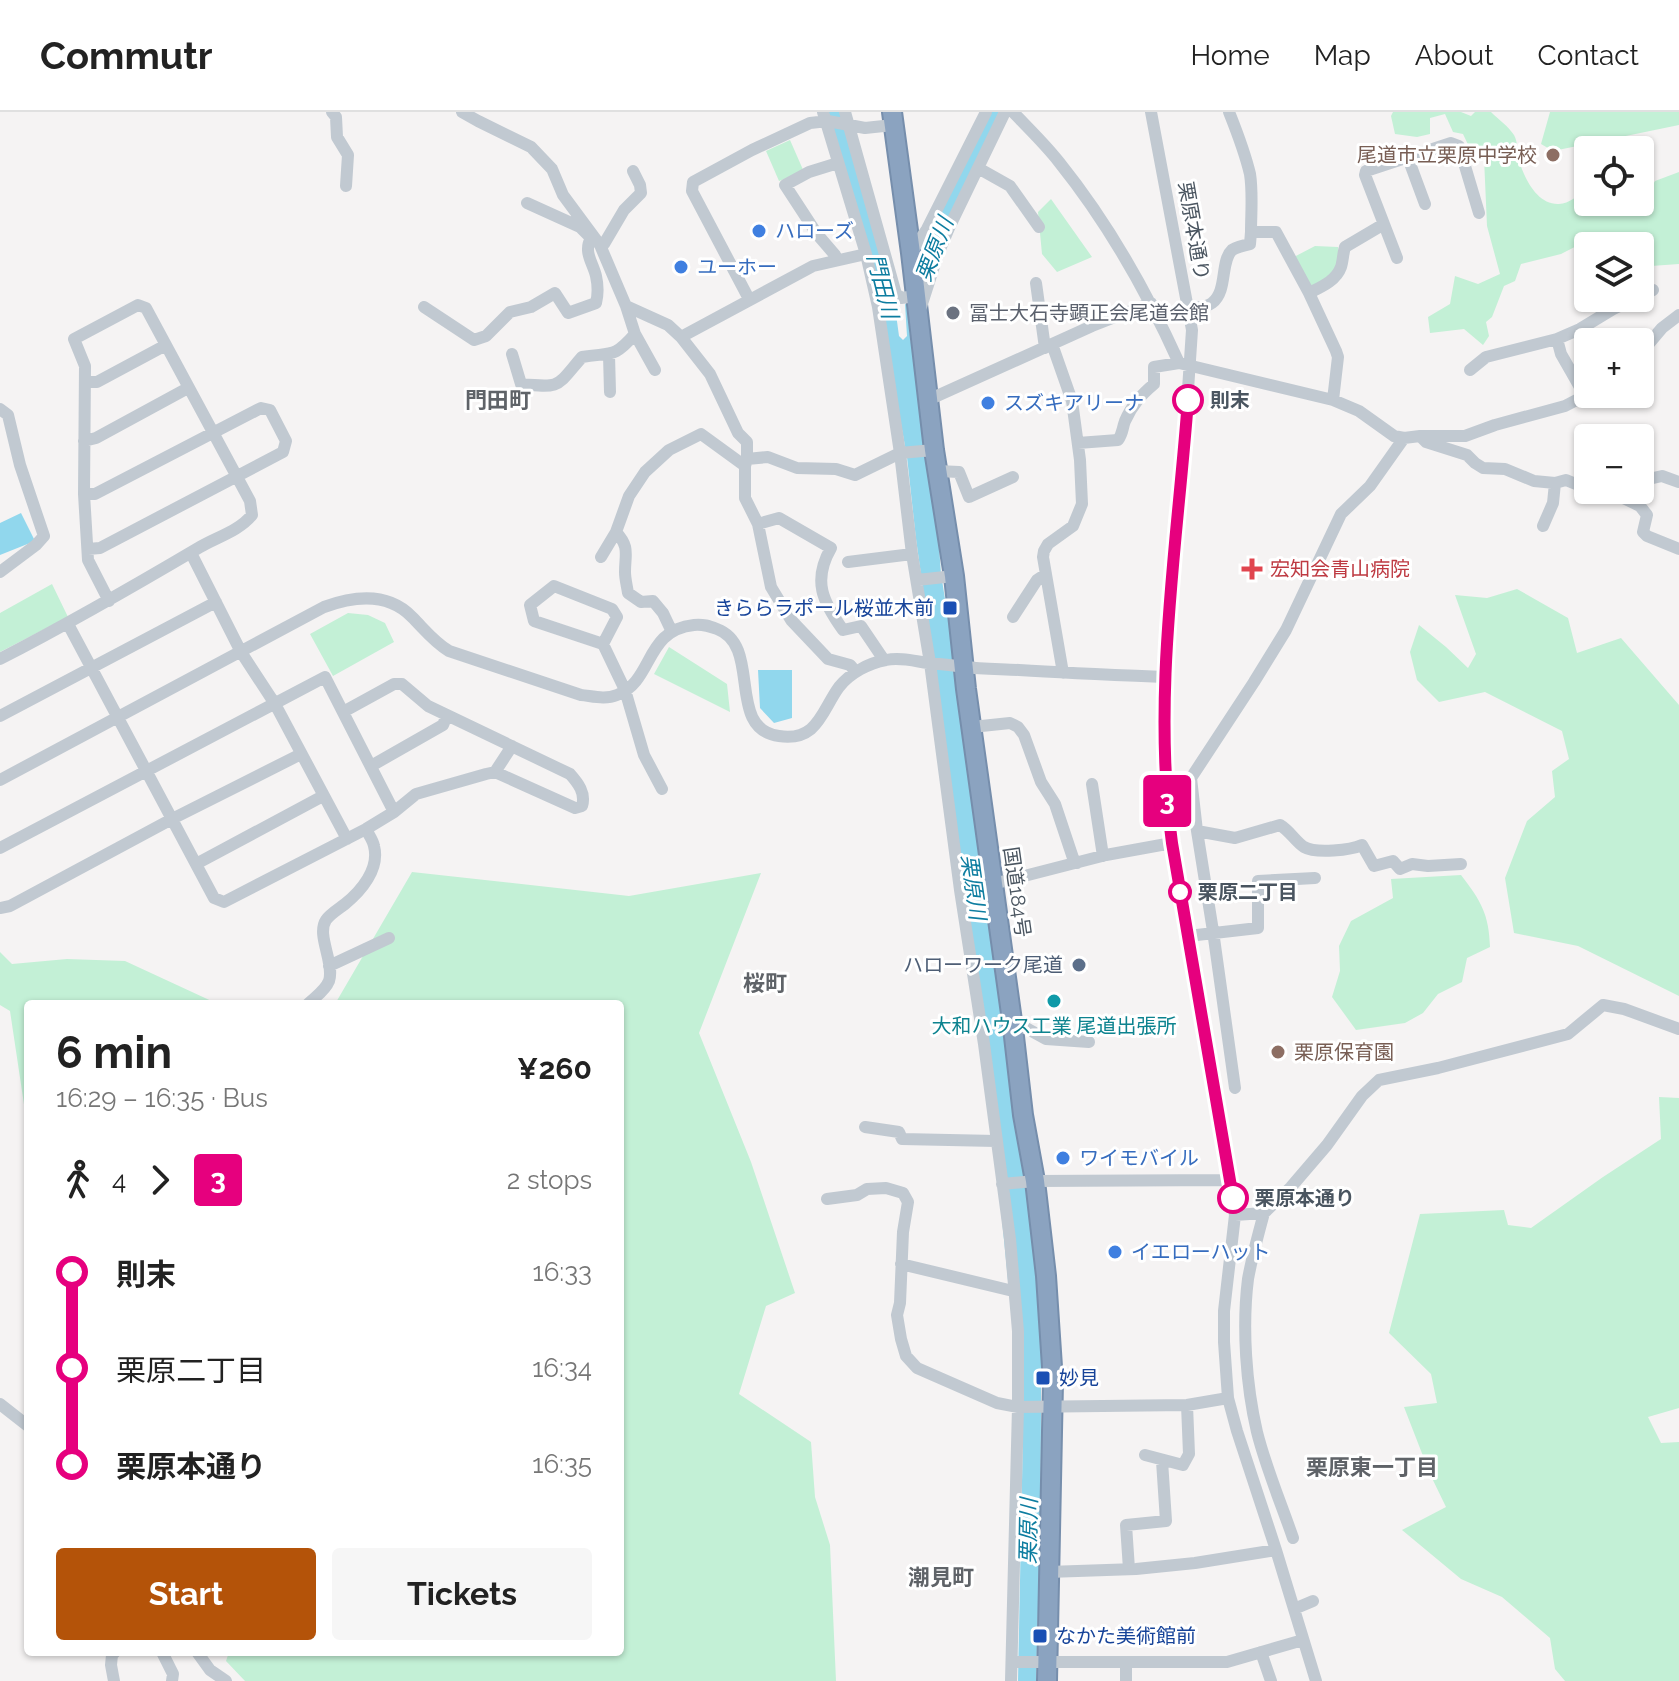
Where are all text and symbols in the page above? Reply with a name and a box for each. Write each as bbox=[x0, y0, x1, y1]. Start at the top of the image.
text: Commutr bbox=[40, 33, 212, 78]
text: Home bbox=[1190, 39, 1270, 72]
text: Map bbox=[1314, 39, 1371, 72]
text: About bbox=[1415, 39, 1494, 72]
text: Contact bbox=[1538, 39, 1639, 72]
map controls bbox=[1574, 136, 1654, 504]
button: locate bbox=[1574, 136, 1654, 216]
place label: 尾道市立栗原中学校 bbox=[1357, 143, 1537, 167]
marker: 尾道市立栗原中学校 bbox=[1544, 146, 1562, 164]
street label: 栗原本通り bbox=[1173, 180, 1215, 282]
water label: 栗原川 bbox=[910, 212, 959, 284]
place label: ハローズ bbox=[775, 219, 854, 243]
marker: ハローズ bbox=[750, 222, 768, 240]
button: layers bbox=[1574, 232, 1654, 312]
water label: 門田川 bbox=[862, 251, 904, 323]
place label: ユーホー bbox=[697, 255, 777, 279]
marker: ユーホー bbox=[672, 258, 690, 276]
place label: 冨士大石寺顕正会尾道会館 bbox=[969, 301, 1209, 325]
marker: 冨士大石寺顕正会尾道会館 bbox=[944, 304, 962, 322]
button: + bbox=[1574, 328, 1654, 408]
marker: 則末 bbox=[1173, 385, 1203, 415]
district label: 門田町 bbox=[465, 387, 531, 413]
place label: 則末 bbox=[1210, 388, 1250, 412]
place label: スズキアリーナ bbox=[1004, 391, 1144, 415]
marker: スズキアリーナ bbox=[979, 394, 997, 412]
button: − bbox=[1574, 424, 1654, 504]
place label: 宏知会青山病院 bbox=[1270, 557, 1410, 581]
marker: 宏知会青山病院 bbox=[1241, 558, 1263, 580]
place label: きららラポール桜並木前 bbox=[714, 596, 934, 620]
marker: きららラポール桜並木前 bbox=[941, 599, 959, 617]
line badge: 3 bbox=[1141, 775, 1193, 827]
text: 3 bbox=[1159, 784, 1175, 817]
street label: 国道184号 bbox=[999, 845, 1035, 939]
water label: 栗原川 bbox=[957, 853, 992, 923]
place label: 栗原二丁目 bbox=[1198, 880, 1298, 904]
marker: 栗原二丁目 bbox=[1169, 881, 1191, 903]
place label: ハローワーク尾道 bbox=[903, 953, 1063, 977]
marker: ハローワーク尾道 bbox=[1070, 956, 1088, 974]
district label: 桜町 bbox=[743, 970, 787, 996]
marker: 大和ハウス工業 尾道出張所 bbox=[1045, 992, 1063, 1010]
place label: 大和ハウス工業 尾道出張所 bbox=[931, 1014, 1177, 1038]
text: 6 min bbox=[56, 1027, 172, 1078]
place label: 栗原保育園 bbox=[1294, 1040, 1394, 1064]
marker: 栗原保育園 bbox=[1269, 1043, 1287, 1061]
text: ¥260 bbox=[517, 1051, 592, 1086]
text: 16:29 – 16:35 · Bus bbox=[56, 1083, 268, 1113]
place label: ワイモバイル bbox=[1079, 1146, 1199, 1170]
marker: ワイモバイル bbox=[1054, 1149, 1072, 1167]
icon: walk bbox=[56, 1158, 100, 1202]
icon: forward bbox=[138, 1158, 182, 1202]
text: 3 bbox=[210, 1163, 226, 1196]
text: 4 bbox=[112, 1165, 126, 1195]
text: 2 stops bbox=[507, 1165, 592, 1195]
marker: 栗原本通り bbox=[1218, 1183, 1248, 1213]
place label: 栗原本通り bbox=[1255, 1186, 1355, 1210]
place label: イエローハット bbox=[1131, 1240, 1270, 1264]
marker: イエローハット bbox=[1106, 1243, 1124, 1261]
text: 則末 bbox=[116, 1257, 176, 1292]
text: 16:33 bbox=[533, 1257, 592, 1287]
text: 栗原二丁目 bbox=[116, 1353, 266, 1388]
text: 16:34 bbox=[532, 1353, 592, 1383]
place label: 妙見 bbox=[1059, 1366, 1099, 1390]
marker: 妙見 bbox=[1034, 1369, 1052, 1387]
text: 栗原本通り bbox=[116, 1449, 266, 1484]
text: 16:35 bbox=[532, 1449, 592, 1479]
district label: 栗原東一丁目 bbox=[1306, 1454, 1438, 1480]
water label: 栗原川 bbox=[1014, 1496, 1042, 1564]
button: Start bbox=[56, 1548, 316, 1640]
button: Tickets bbox=[332, 1548, 592, 1640]
district label: 潮見町 bbox=[908, 1564, 974, 1590]
place label: なかた美術館前 bbox=[1056, 1624, 1196, 1648]
marker: なかた美術館前 bbox=[1031, 1627, 1049, 1645]

